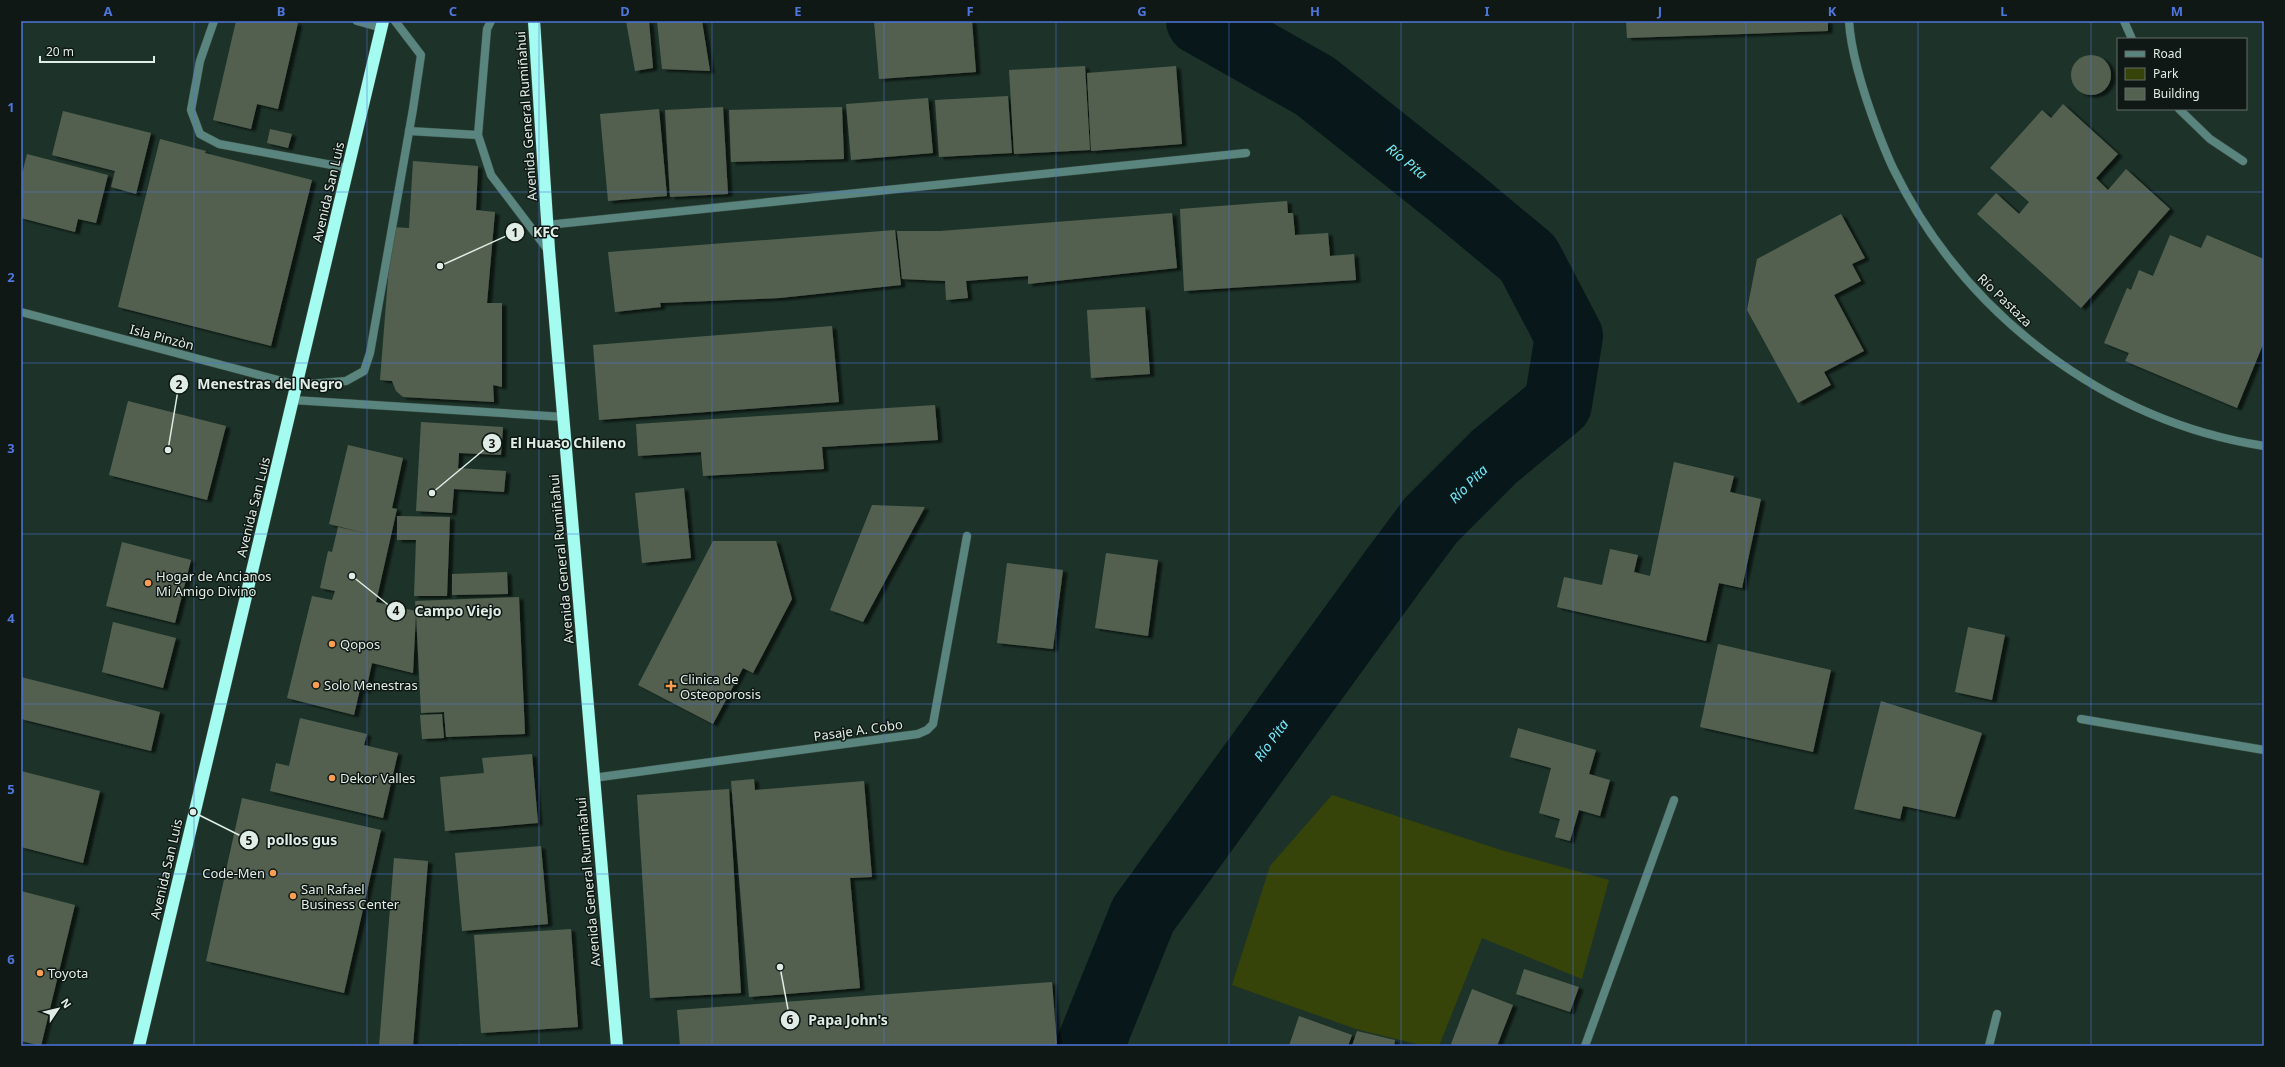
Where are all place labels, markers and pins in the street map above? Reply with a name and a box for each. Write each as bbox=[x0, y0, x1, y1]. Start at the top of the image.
callout: KFC bbox=[505, 219, 567, 245]
callout: Menestras del Negro bbox=[169, 371, 351, 397]
callout: El Huaso Chileno bbox=[482, 430, 634, 456]
place label: Hogar de Ancianos Mi Amigo Divino bbox=[156, 567, 272, 600]
marker: Hogar de Ancianos Mi Amigo Divino bbox=[143, 578, 153, 588]
callout: Campo Viejo bbox=[386, 598, 509, 624]
place label: Qopos bbox=[340, 635, 380, 653]
marker: Qopos bbox=[327, 639, 337, 649]
place label: Clinica de Osteoporosis bbox=[680, 670, 761, 703]
place label: Solo Menestras bbox=[324, 676, 418, 694]
marker: Solo Menestras bbox=[311, 680, 321, 690]
marker: Clinica de Osteoporosis bbox=[665, 680, 677, 692]
place label: Dekor Valles bbox=[340, 769, 415, 787]
marker: Dekor Valles bbox=[327, 773, 337, 783]
callout: pollos gus bbox=[239, 827, 345, 853]
place label: Code-Men bbox=[202, 864, 265, 882]
marker: Code-Men bbox=[268, 868, 278, 878]
place label: San Rafael Business Center bbox=[301, 880, 400, 913]
marker: San Rafael Business Center bbox=[288, 891, 298, 901]
place label: Toyota bbox=[48, 964, 88, 982]
marker: Toyota bbox=[35, 968, 45, 978]
callout: Papa John's bbox=[780, 1007, 896, 1033]

